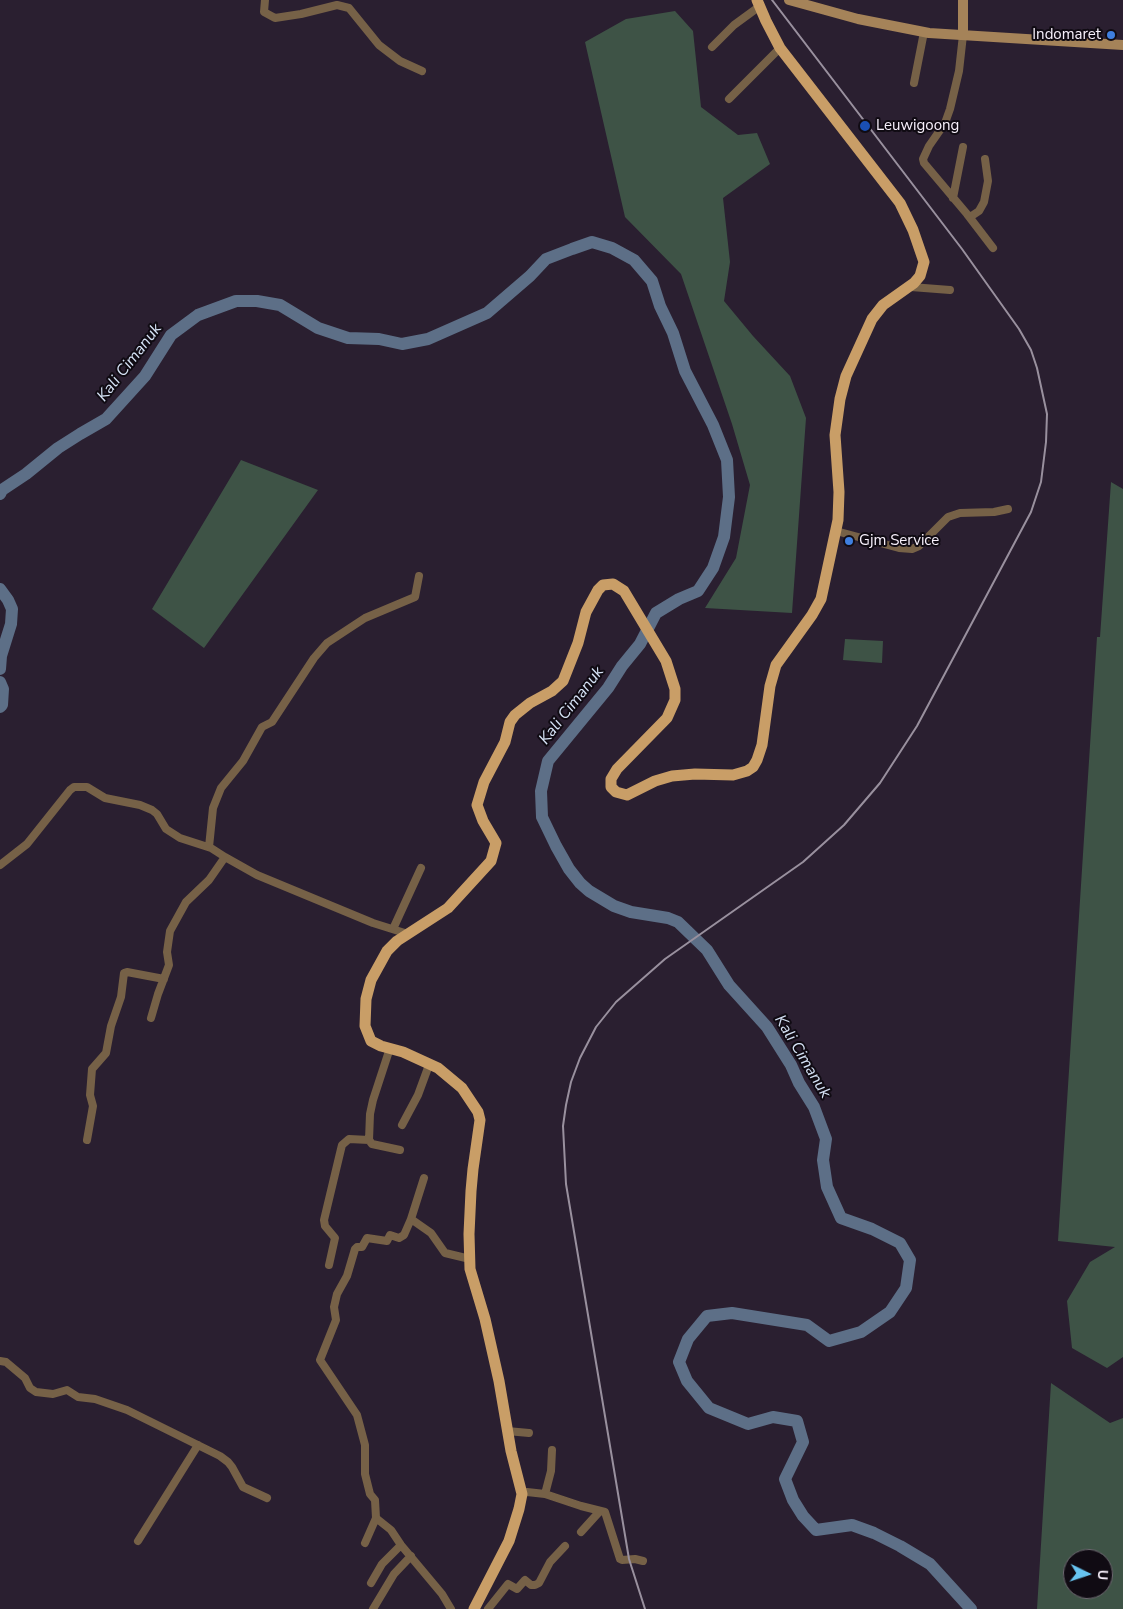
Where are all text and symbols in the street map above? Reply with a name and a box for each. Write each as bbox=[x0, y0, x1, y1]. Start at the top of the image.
place label: Indomaret bbox=[1032, 26, 1101, 44]
marker: Indomaret bbox=[1105, 29, 1117, 41]
place label: Leuwigoong bbox=[876, 117, 959, 135]
marker: Leuwigoong bbox=[858, 119, 872, 133]
water label: Kali Cimanuk bbox=[94, 320, 166, 406]
place label: Gjm Service bbox=[859, 532, 939, 550]
marker: Gjm Service bbox=[843, 535, 855, 547]
water label: Kali Cimanuk bbox=[536, 663, 608, 749]
water label: Kali Cimanuk bbox=[770, 1012, 834, 1102]
north arrow bbox=[1063, 1549, 1113, 1599]
text: U bbox=[1093, 1569, 1112, 1581]

